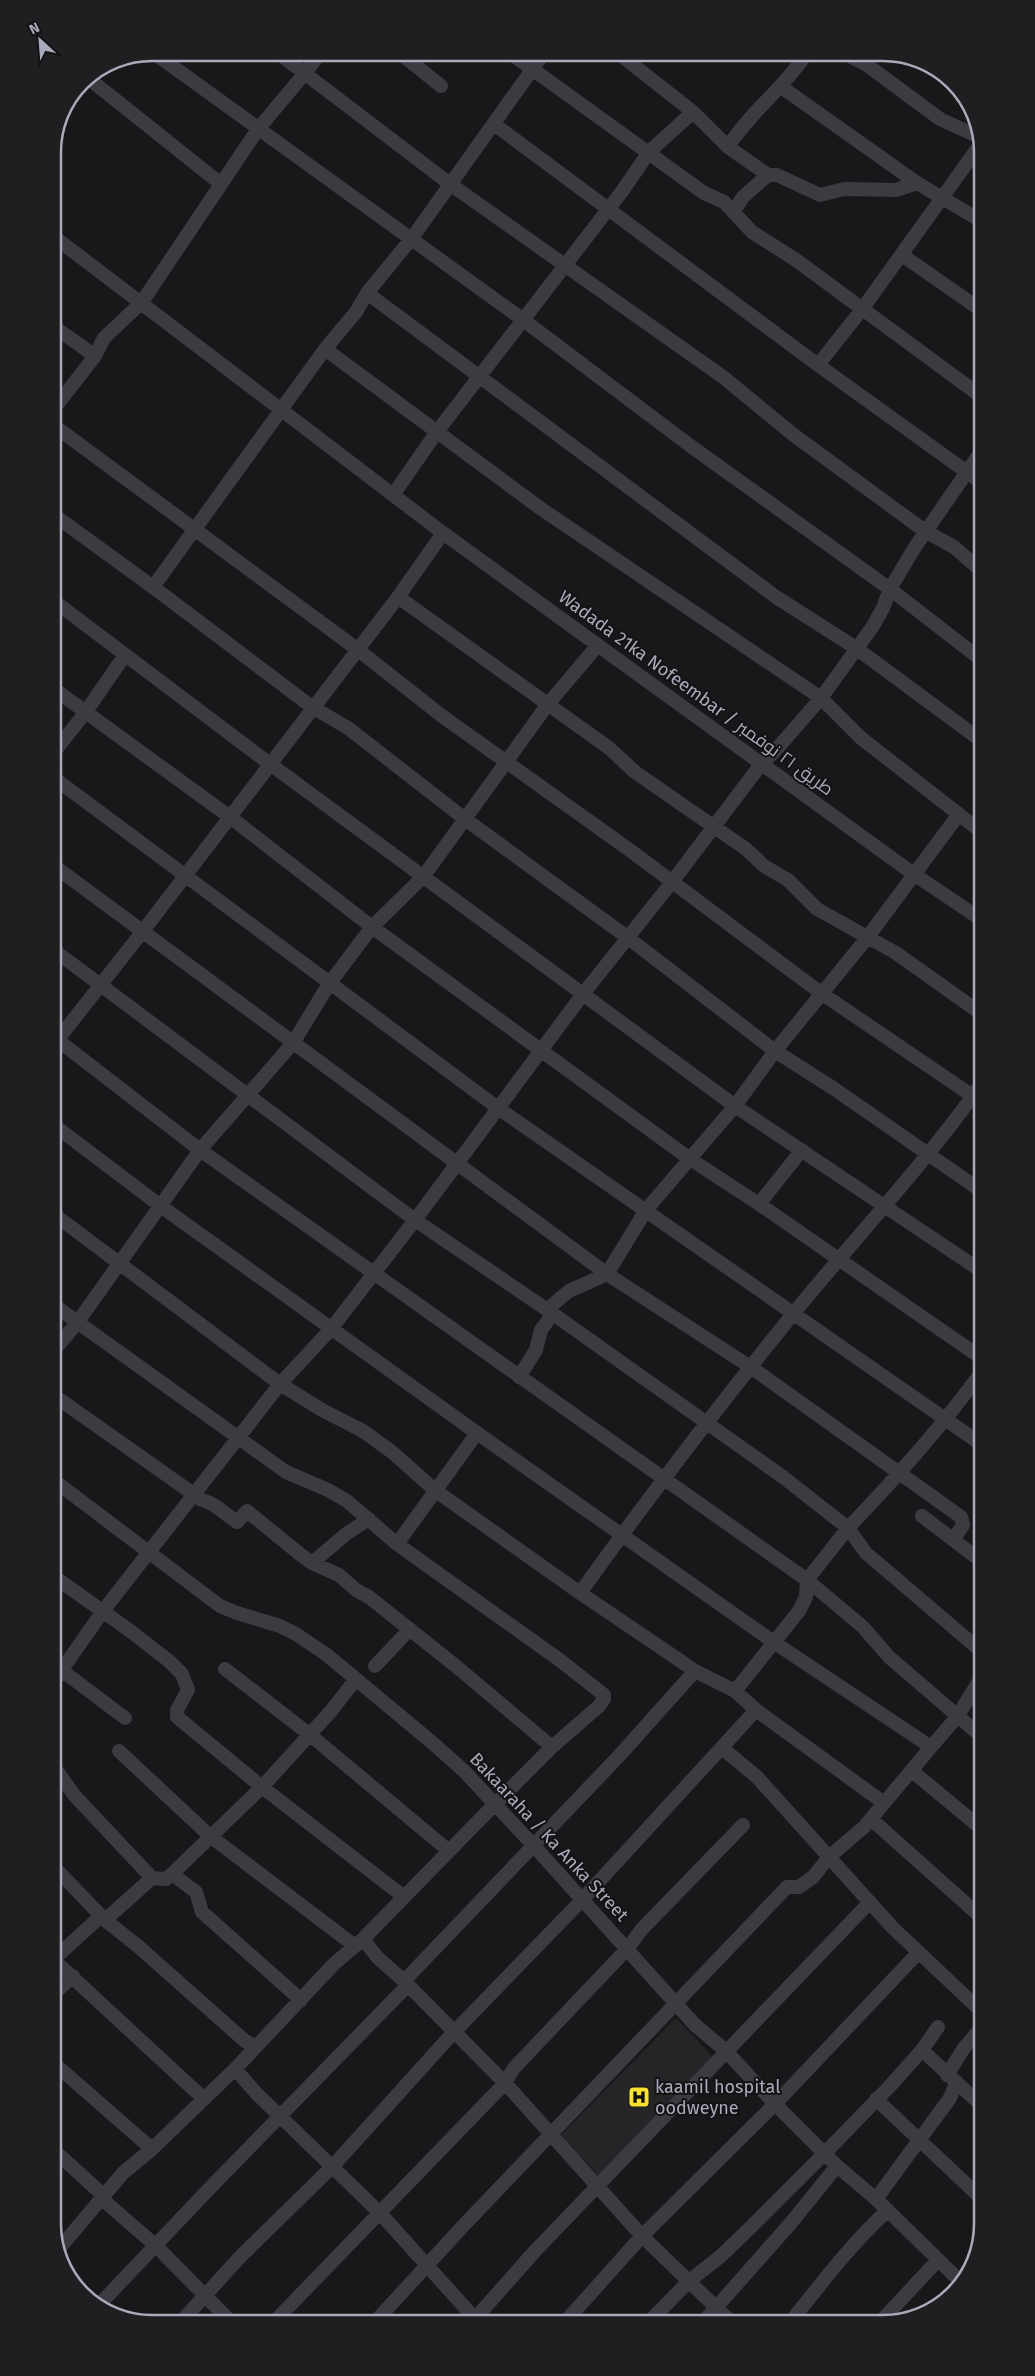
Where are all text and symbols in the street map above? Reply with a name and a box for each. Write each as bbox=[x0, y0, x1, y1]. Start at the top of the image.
north arrow bbox=[15, 15, 65, 65]
text: N bbox=[27, 19, 42, 38]
street label: Wadada 21ka Nofeembar / طريق ٢١ نوفمبر bbox=[554, 586, 838, 801]
street label: Bakaaraha / Ka Anka Street bbox=[465, 1748, 633, 1926]
place label: kaamil hospital oodweyne bbox=[655, 2076, 780, 2119]
hospital icon: kaamil hospital oodweyne bbox=[627, 2085, 651, 2109]

